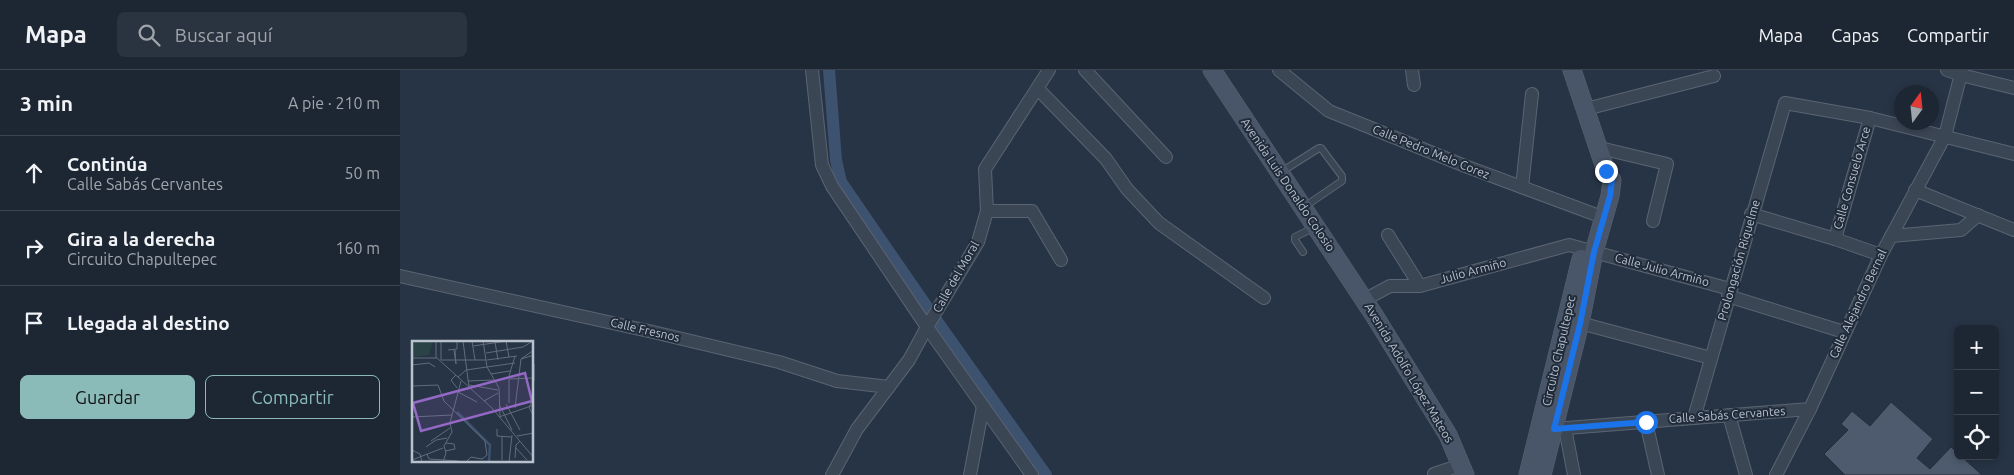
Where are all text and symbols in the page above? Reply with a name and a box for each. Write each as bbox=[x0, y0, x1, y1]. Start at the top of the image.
search box bbox=[117, 12, 467, 57]
text: Mapa bbox=[25, 21, 87, 48]
icon: search bbox=[135, 21, 163, 49]
text: Buscar aquí bbox=[175, 24, 272, 46]
text: Mapa bbox=[1758, 25, 1803, 45]
text: Capas bbox=[1831, 25, 1879, 45]
text: Compartir bbox=[1907, 25, 1989, 45]
north arrow bbox=[1894, 85, 1939, 130]
text: 3 min bbox=[20, 91, 73, 115]
text: A pie · 210 m bbox=[288, 94, 380, 112]
street label: Avenida Luis Donaldo Colosio bbox=[1239, 116, 1338, 254]
street label: Calle Pedro Melo Corez bbox=[1371, 122, 1492, 181]
street label: Calle Consuelo Arce bbox=[1831, 125, 1872, 231]
text: Continúa bbox=[67, 153, 148, 175]
icon: ahead bbox=[20, 159, 48, 187]
route end bbox=[1595, 160, 1618, 183]
text: 50 m bbox=[344, 164, 380, 182]
text: Calle Sabás Cervantes bbox=[67, 175, 223, 193]
street label: Prolongación Riquelme bbox=[1715, 198, 1762, 322]
text: Gira a la derecha bbox=[67, 228, 215, 250]
icon: right bbox=[20, 234, 48, 262]
text: 160 m bbox=[335, 239, 380, 257]
street label: Calle del Moral bbox=[930, 239, 981, 315]
street label: Calle Alejandro Bernal bbox=[1827, 247, 1889, 360]
text: Circuito Chapultepec bbox=[67, 250, 217, 268]
street label: Calle Julio Armiño bbox=[1613, 251, 1711, 288]
street label: Julio Armiño bbox=[1438, 255, 1507, 286]
street label: Circuito Chapultepec bbox=[1540, 294, 1578, 407]
street label: Avenida Adolfo López Mateos bbox=[1363, 301, 1456, 445]
icon: arrive bbox=[20, 309, 48, 337]
text: Llegada al destino bbox=[67, 312, 230, 334]
street label: Calle Fresnos bbox=[609, 315, 681, 344]
map controls bbox=[1954, 325, 1999, 460]
button: + bbox=[1954, 325, 1999, 370]
inset map bbox=[412, 341, 534, 462]
button: − bbox=[1954, 370, 1999, 415]
button: Guardar bbox=[20, 375, 195, 419]
button: Compartir bbox=[205, 375, 380, 419]
street label: Calle Sabás Cervantes bbox=[1668, 404, 1786, 425]
route start bbox=[1635, 411, 1658, 434]
button: locate bbox=[1954, 415, 1999, 460]

